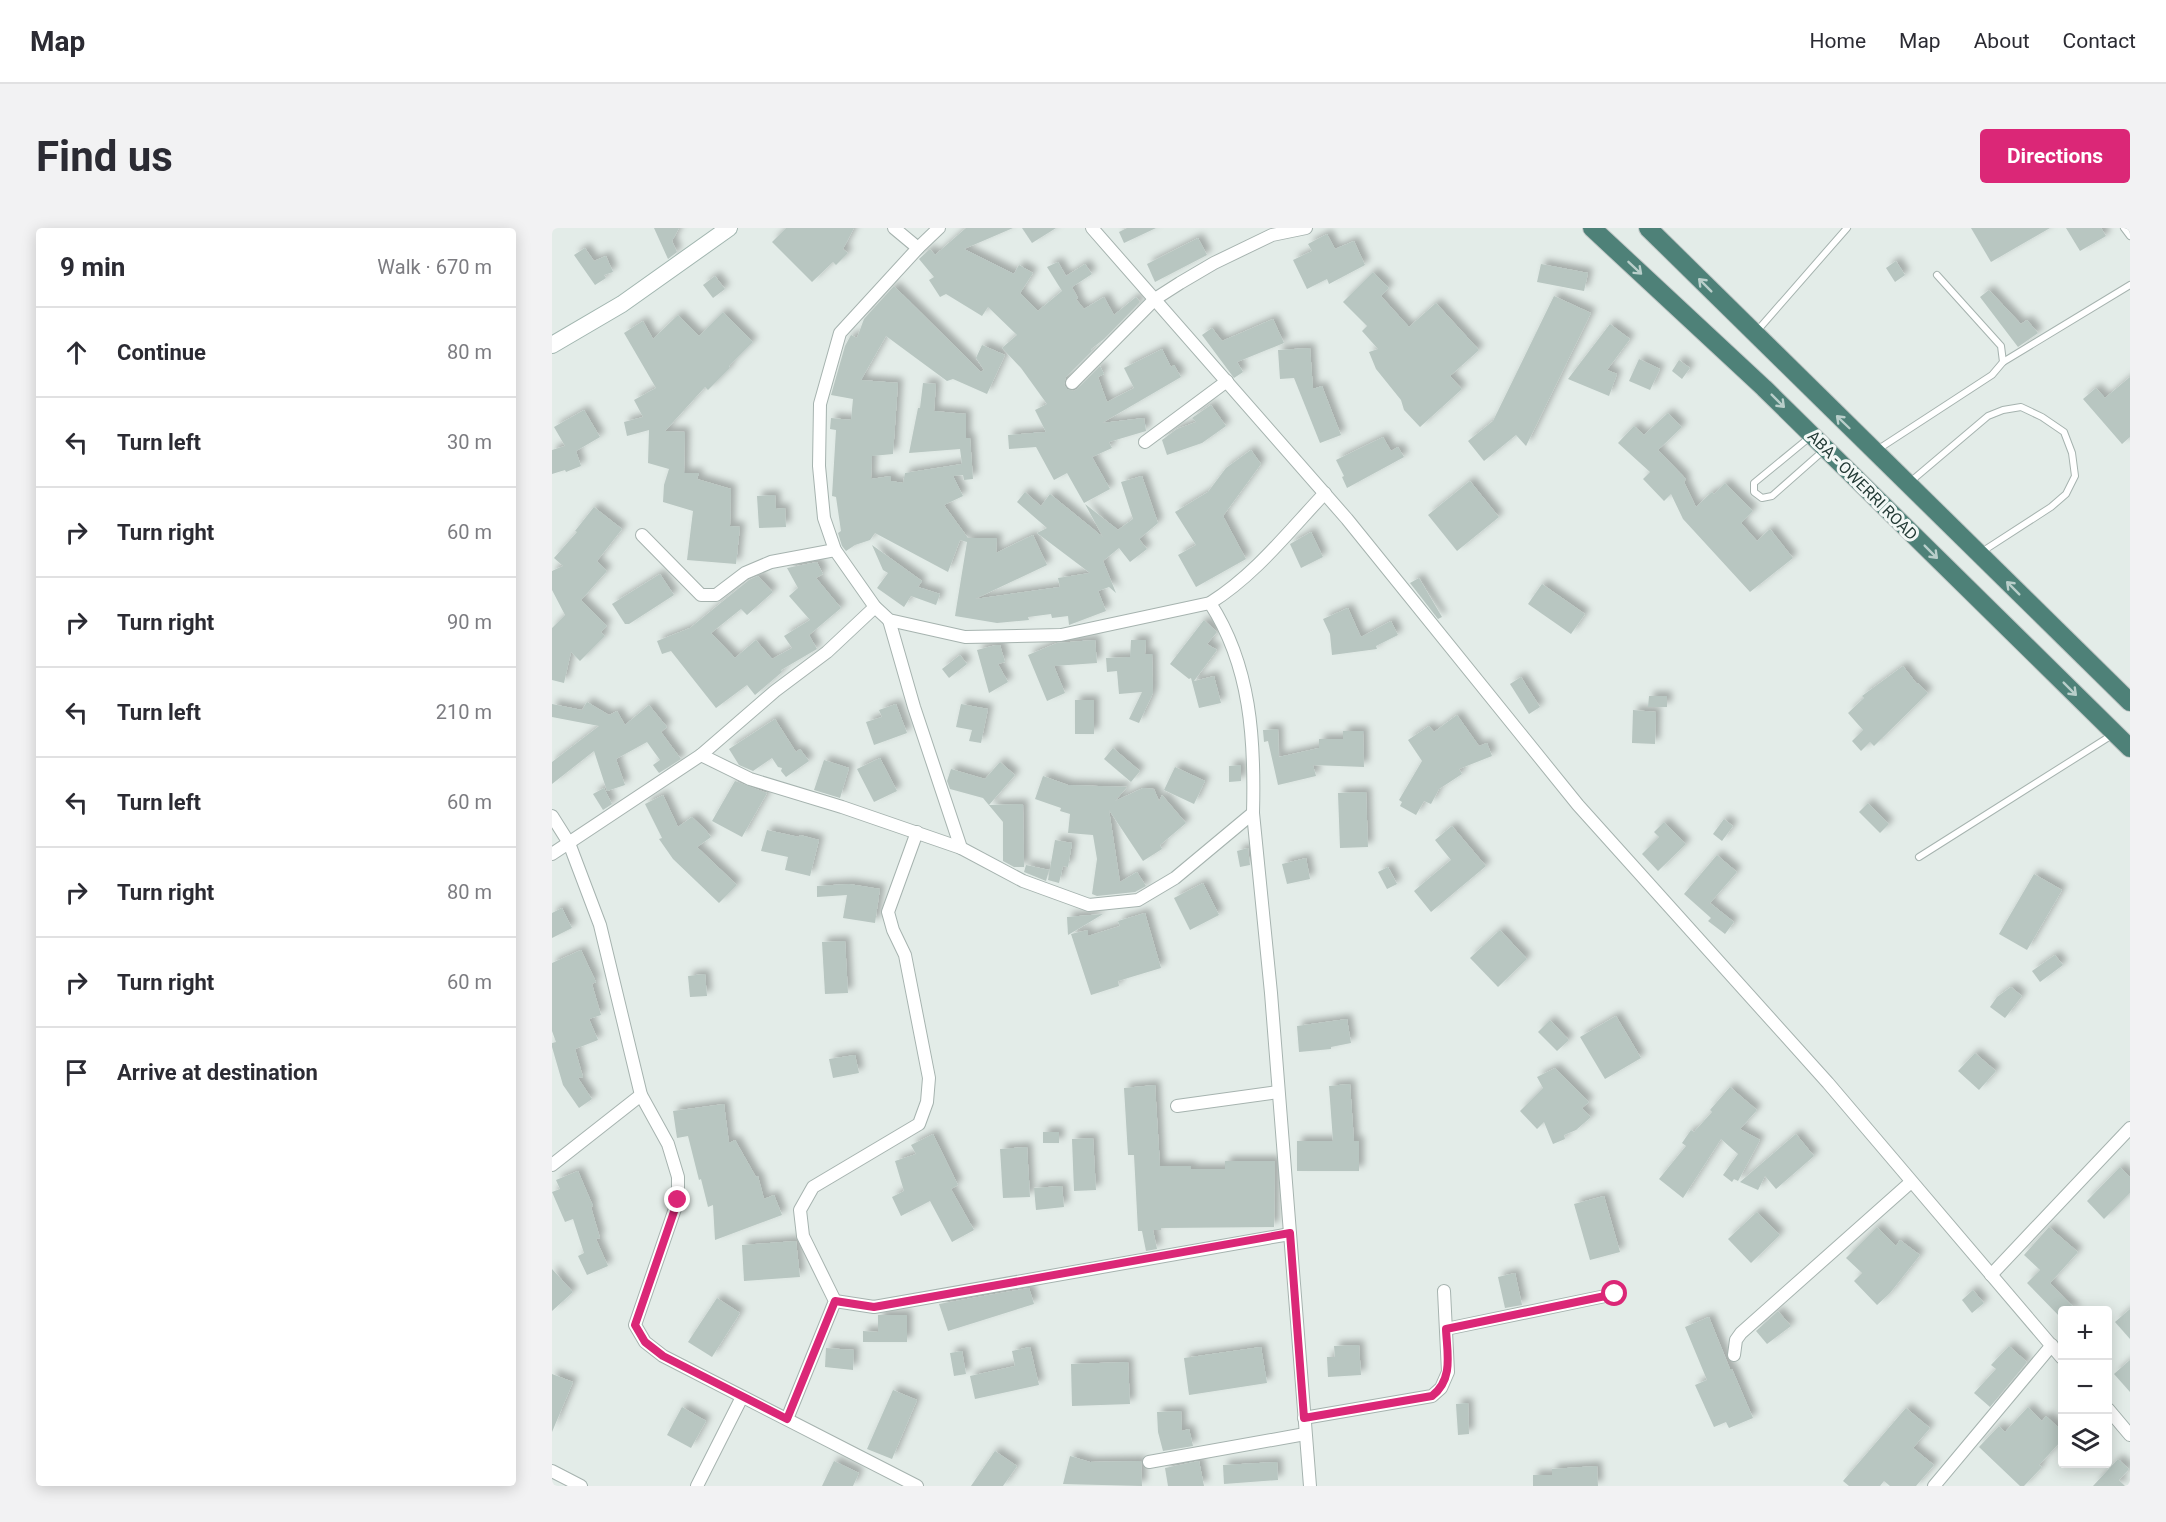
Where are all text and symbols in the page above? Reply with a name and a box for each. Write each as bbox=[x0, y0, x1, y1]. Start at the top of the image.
text: Map bbox=[30, 25, 85, 58]
text: Home bbox=[1810, 29, 1866, 53]
text: Map bbox=[1899, 29, 1941, 53]
text: About bbox=[1974, 29, 2030, 53]
text: Contact bbox=[2063, 29, 2136, 53]
button: Directions bbox=[1980, 129, 2130, 183]
text: Find us bbox=[36, 132, 173, 181]
text: 9 min bbox=[60, 252, 125, 282]
text: Walk · 670 m bbox=[377, 255, 492, 279]
one-way arrow bbox=[1627, 261, 1642, 275]
one-way arrow bbox=[1697, 277, 1712, 292]
icon: ahead bbox=[60, 336, 93, 369]
text: Continue bbox=[117, 340, 206, 365]
text: 80 m bbox=[447, 340, 492, 364]
one-way arrow bbox=[1770, 393, 1785, 408]
one-way arrow bbox=[1836, 415, 1851, 429]
icon: left bbox=[60, 426, 93, 459]
street label: ABA - OWERRI ROAD bbox=[1804, 427, 1921, 544]
text: Turn left bbox=[117, 430, 201, 455]
text: 30 m bbox=[447, 430, 492, 454]
icon: right bbox=[60, 516, 93, 549]
text: Turn right bbox=[117, 520, 214, 545]
text: 60 m bbox=[447, 520, 492, 544]
one-way arrow bbox=[1924, 545, 1939, 560]
one-way arrow bbox=[2005, 581, 2020, 595]
icon: right bbox=[60, 606, 93, 639]
text: Turn right bbox=[117, 610, 214, 635]
text: 90 m bbox=[447, 610, 492, 634]
one-way arrow bbox=[2063, 682, 2078, 696]
icon: left bbox=[60, 696, 93, 729]
text: Turn left bbox=[117, 700, 201, 725]
text: 210 m bbox=[436, 700, 492, 724]
icon: left bbox=[60, 786, 93, 819]
text: Turn left bbox=[117, 790, 201, 815]
text: 60 m bbox=[447, 790, 492, 814]
icon: right bbox=[60, 876, 93, 909]
text: Turn right bbox=[117, 880, 214, 905]
text: 80 m bbox=[447, 880, 492, 904]
icon: right bbox=[60, 966, 93, 999]
text: Turn right bbox=[117, 970, 214, 995]
text: 60 m bbox=[447, 970, 492, 994]
icon: arrive bbox=[60, 1056, 93, 1089]
text: Arrive at destination bbox=[117, 1060, 318, 1085]
route end bbox=[664, 1186, 690, 1212]
route start bbox=[1601, 1280, 1627, 1306]
map controls bbox=[2058, 1306, 2112, 1468]
button: + bbox=[2058, 1306, 2112, 1360]
button: − bbox=[2058, 1360, 2112, 1414]
button: layers bbox=[2058, 1414, 2112, 1468]

